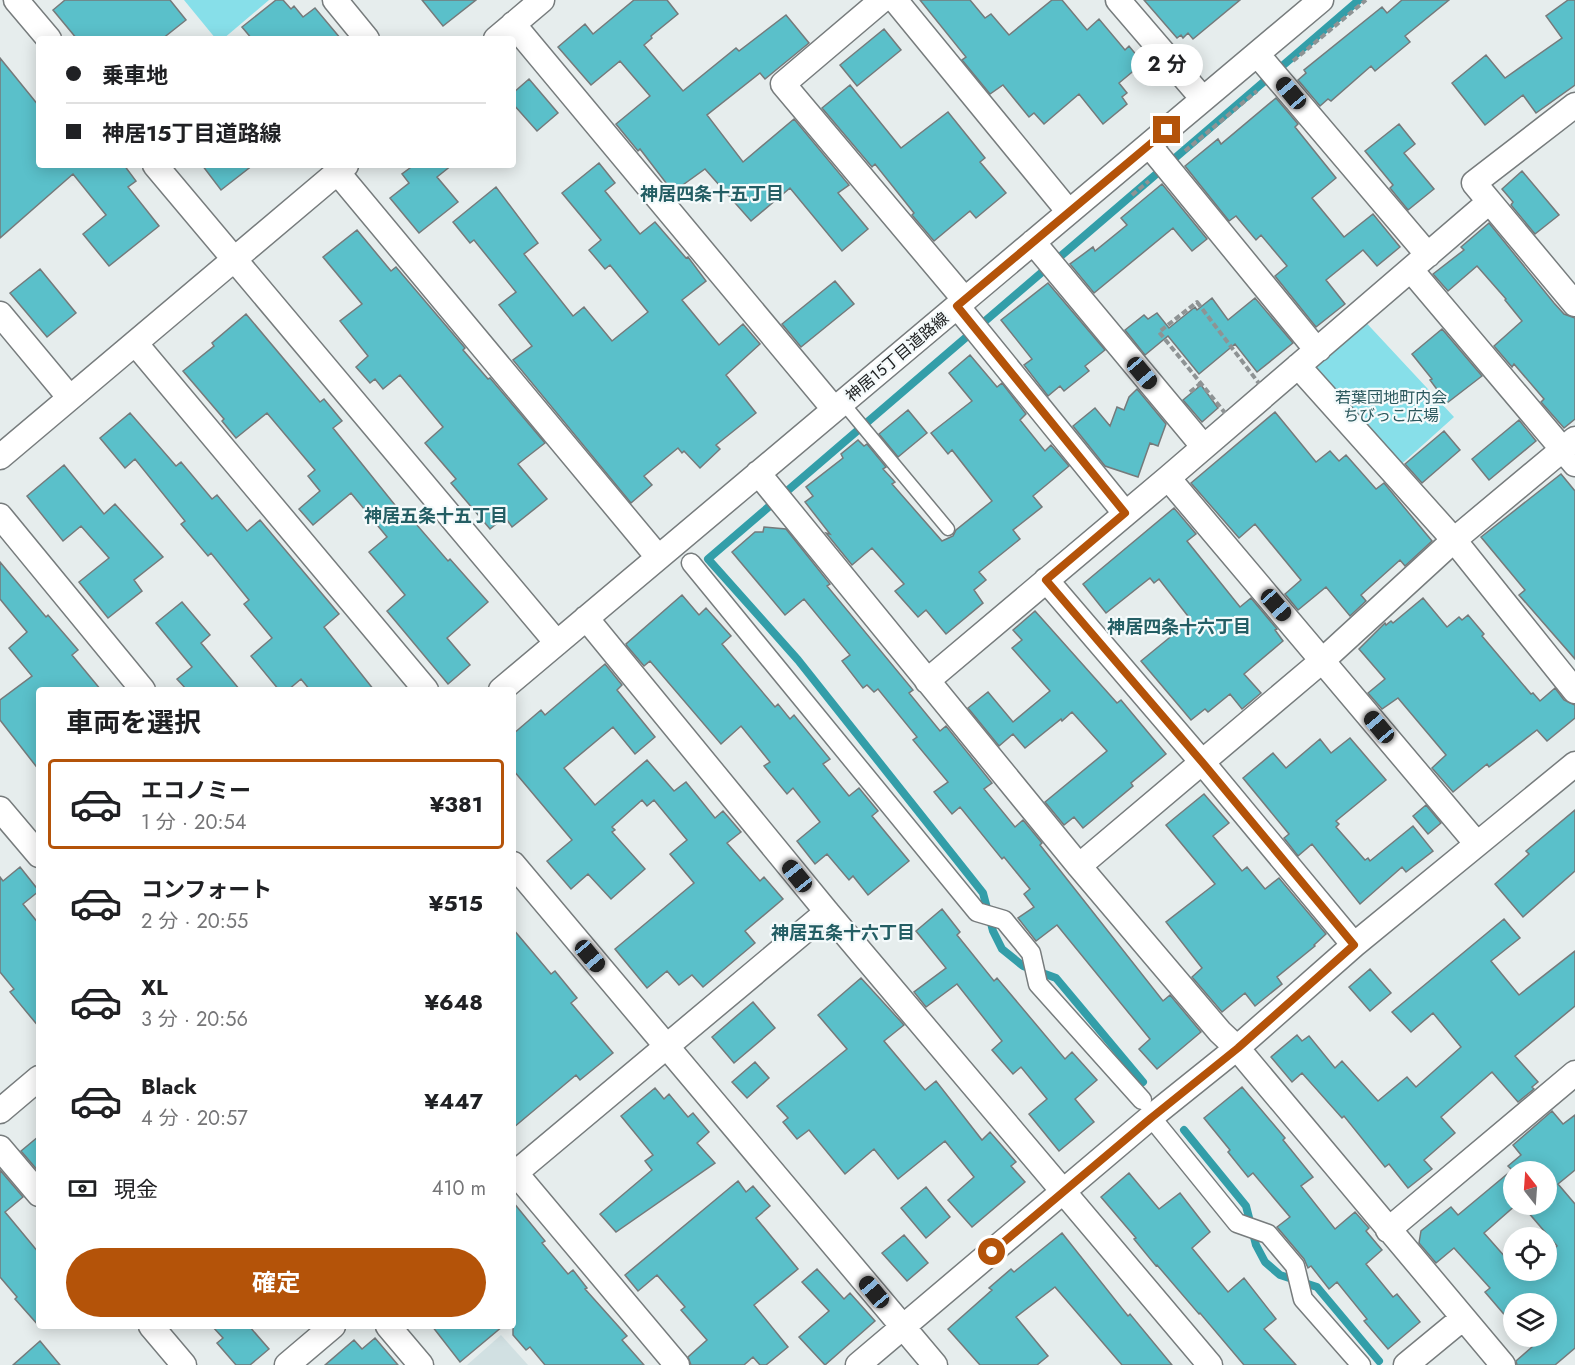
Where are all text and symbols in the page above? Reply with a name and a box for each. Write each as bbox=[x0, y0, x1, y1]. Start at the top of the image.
callout: 2 分 bbox=[1131, 43, 1203, 85]
text: 2 分 bbox=[1147, 50, 1187, 79]
text: 乗車地 bbox=[102, 59, 168, 91]
car bbox=[1273, 73, 1309, 113]
route end bbox=[1153, 116, 1180, 143]
text: 神居15丁目道路線 bbox=[102, 117, 281, 149]
district label: 神居四条十五丁目 bbox=[640, 181, 784, 207]
street label: 神居15丁目道路線 bbox=[840, 307, 954, 407]
car bbox=[1124, 353, 1160, 393]
park label: 若葉団地町内会 ちびっこ広場 bbox=[1335, 386, 1447, 427]
district label: 神居五条十五丁目 bbox=[364, 503, 508, 529]
car bbox=[1257, 586, 1295, 624]
district label: 神居四条十六丁目 bbox=[1107, 614, 1251, 640]
text: 車両を選択 bbox=[66, 703, 201, 742]
car bbox=[1361, 707, 1397, 747]
text: エコノミー bbox=[141, 774, 251, 806]
icon: car bbox=[69, 777, 123, 831]
text: ¥381 bbox=[430, 788, 483, 820]
text: 1 分 · 20:54 bbox=[141, 808, 246, 837]
car bbox=[779, 856, 815, 896]
text: コンフォート bbox=[141, 873, 272, 905]
icon: car bbox=[69, 876, 123, 930]
text: ¥515 bbox=[429, 887, 483, 919]
text: 2 分 · 20:55 bbox=[141, 907, 248, 936]
district label: 神居五条十六丁目 bbox=[771, 920, 915, 946]
car bbox=[572, 936, 608, 976]
text: XL bbox=[141, 971, 168, 1003]
icon: car bbox=[69, 975, 123, 1029]
text: ¥648 bbox=[424, 986, 483, 1018]
text: 3 分 · 20:56 bbox=[141, 1005, 248, 1034]
text: Black bbox=[141, 1070, 197, 1102]
icon: car bbox=[69, 1074, 123, 1128]
text: ¥447 bbox=[424, 1085, 483, 1117]
text: 4 分 · 20:57 bbox=[141, 1104, 248, 1133]
north arrow bbox=[1503, 1161, 1557, 1215]
map controls bbox=[1503, 1161, 1557, 1347]
icon: cash bbox=[66, 1172, 99, 1205]
text: 現金 bbox=[114, 1173, 158, 1205]
text: 410 m bbox=[432, 1174, 486, 1203]
button: locate bbox=[1503, 1227, 1557, 1281]
route start bbox=[978, 1238, 1005, 1265]
button: 確定 bbox=[66, 1248, 486, 1317]
car bbox=[856, 1272, 892, 1312]
button: layers bbox=[1503, 1293, 1557, 1347]

